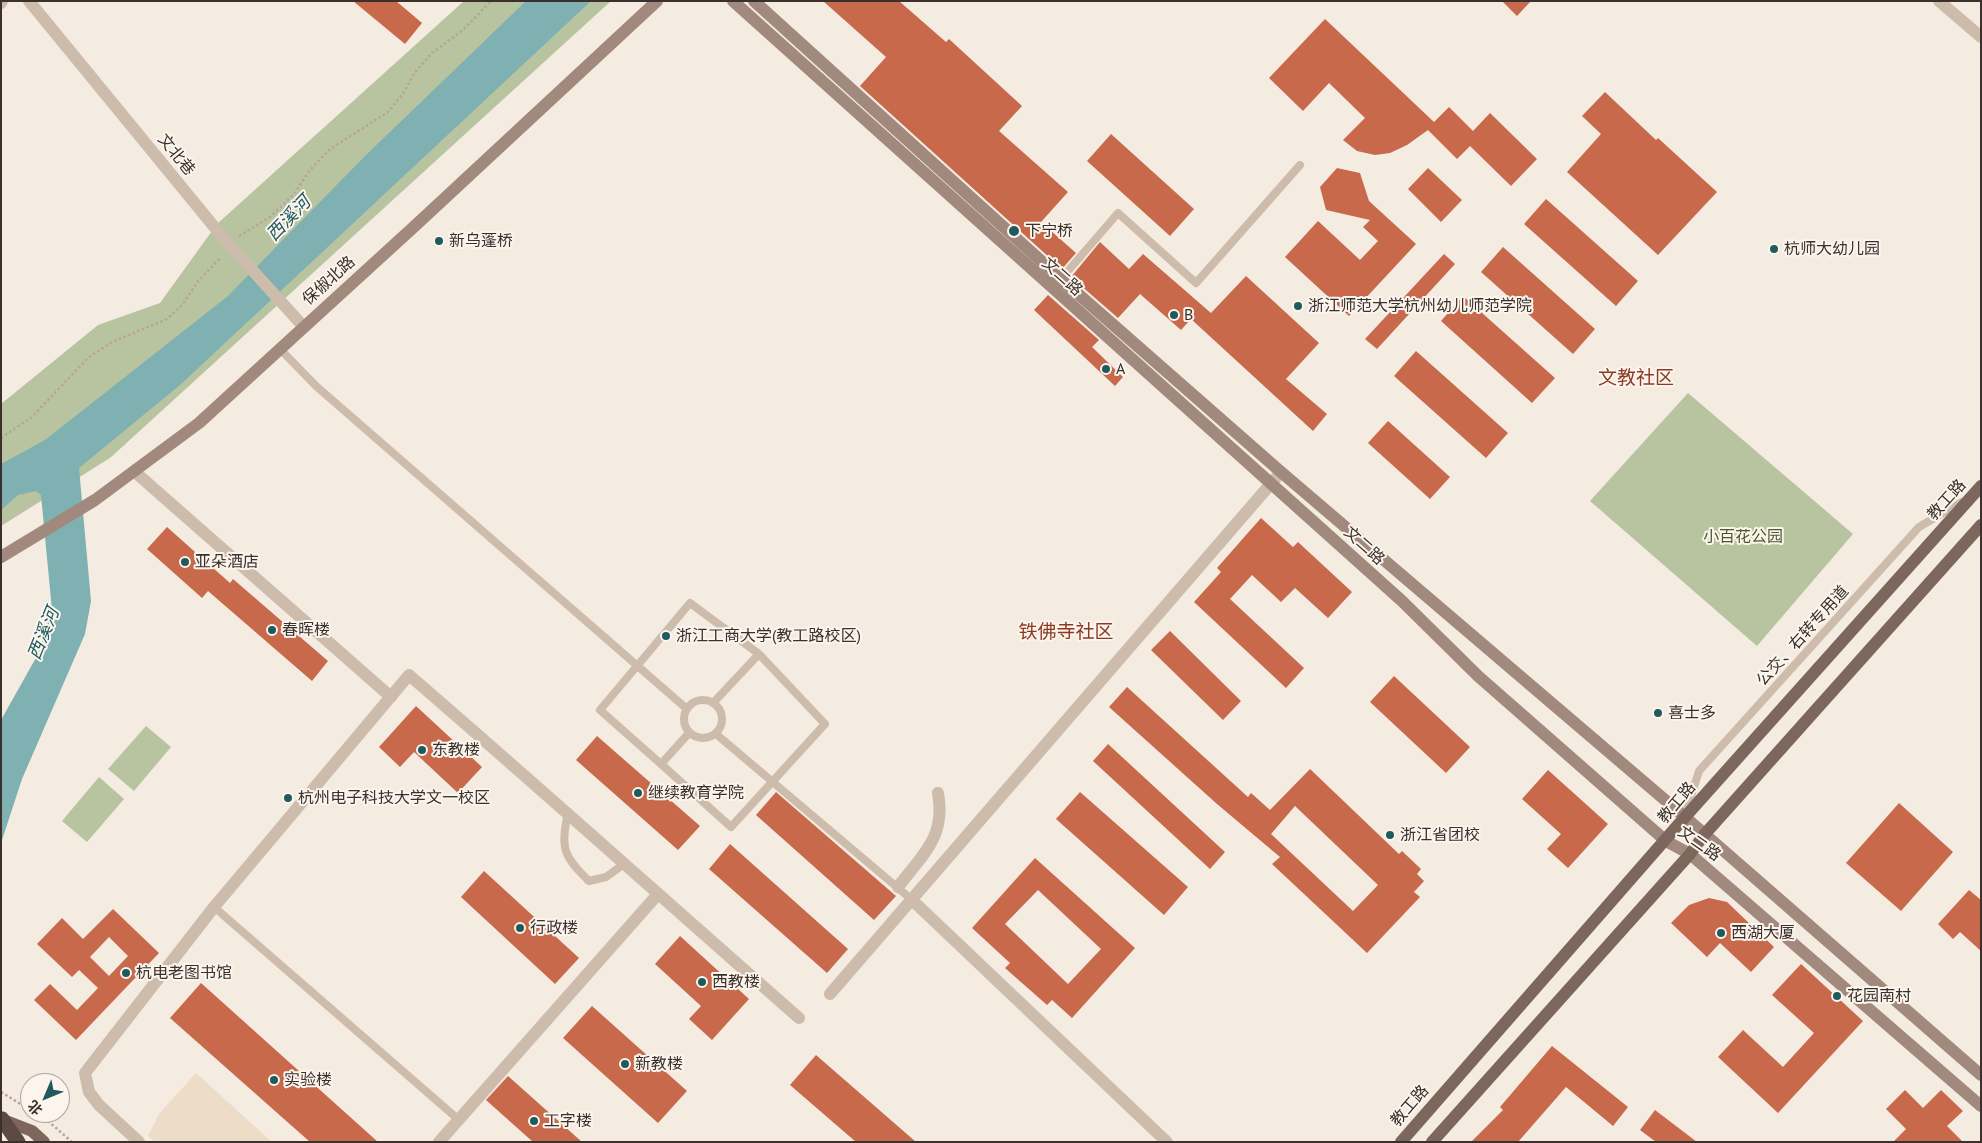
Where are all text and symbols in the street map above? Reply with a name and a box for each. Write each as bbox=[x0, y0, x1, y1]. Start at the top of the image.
street label: 文北巷 bbox=[153, 130, 199, 180]
water label: 西溪河 bbox=[262, 192, 316, 246]
place label: 下宁桥 bbox=[1025, 221, 1073, 241]
marker: 下宁桥 bbox=[1007, 224, 1021, 238]
place label: 新乌蓬桥 bbox=[449, 231, 513, 251]
marker: 新乌蓬桥 bbox=[433, 235, 445, 247]
place label: 杭师大幼儿园 bbox=[1784, 239, 1880, 259]
marker: 杭师大幼儿园 bbox=[1768, 243, 1780, 255]
street label: 保俶北路 bbox=[299, 252, 359, 310]
street label: 文二路 bbox=[1038, 254, 1086, 300]
place label: 浙江师范大学杭州幼儿师范学院 bbox=[1308, 296, 1532, 316]
marker: 浙江师范大学杭州幼儿师范学院 bbox=[1292, 300, 1304, 312]
place label: B bbox=[1184, 305, 1193, 325]
marker: B bbox=[1168, 309, 1180, 321]
place label: A bbox=[1116, 359, 1125, 379]
marker: A bbox=[1100, 363, 1112, 375]
district label: 文教社区 bbox=[1598, 368, 1674, 390]
street label: 教工路 bbox=[1924, 476, 1970, 524]
street label: 文二路 bbox=[1340, 523, 1388, 569]
park label: 小百花公园 bbox=[1703, 527, 1783, 547]
place label: 亚朵酒店 bbox=[195, 552, 259, 572]
marker: 亚朵酒店 bbox=[179, 556, 191, 568]
street label: 公交、右转专用道 bbox=[1753, 582, 1853, 690]
water label: 西溪河 bbox=[24, 605, 64, 663]
place label: 春晖楼 bbox=[282, 620, 330, 640]
district label: 铁佛寺社区 bbox=[1019, 622, 1113, 644]
marker: 春晖楼 bbox=[266, 624, 278, 636]
place label: 浙江工商大学(教工路校区) bbox=[676, 626, 861, 646]
marker: 浙江工商大学(教工路校区) bbox=[660, 630, 672, 642]
place label: 喜士多 bbox=[1668, 703, 1716, 723]
marker: 喜士多 bbox=[1652, 707, 1664, 719]
place label: 东教楼 bbox=[432, 740, 480, 760]
marker: 东教楼 bbox=[416, 744, 428, 756]
street label: 教工路 bbox=[1654, 778, 1700, 828]
place label: 继续教育学院 bbox=[648, 783, 744, 803]
marker: 继续教育学院 bbox=[632, 787, 644, 799]
place label: 杭州电子科技大学文一校区 bbox=[298, 788, 490, 808]
marker: 杭州电子科技大学文一校区 bbox=[282, 792, 294, 804]
street label: 文二路 bbox=[1674, 822, 1724, 866]
place label: 浙江省团校 bbox=[1400, 825, 1480, 845]
marker: 浙江省团校 bbox=[1384, 829, 1396, 841]
place label: 行政楼 bbox=[530, 918, 578, 938]
marker: 行政楼 bbox=[514, 922, 526, 934]
place label: 西湖大厦 bbox=[1731, 923, 1795, 943]
marker: 西湖大厦 bbox=[1715, 927, 1727, 939]
place label: 杭电老图书馆 bbox=[136, 963, 232, 983]
marker: 杭电老图书馆 bbox=[120, 967, 132, 979]
place label: 西教楼 bbox=[712, 972, 760, 992]
marker: 西教楼 bbox=[696, 976, 708, 988]
place label: 花园南村 bbox=[1847, 986, 1911, 1006]
marker: 花园南村 bbox=[1831, 990, 1843, 1002]
place label: 新教楼 bbox=[635, 1054, 683, 1074]
marker: 新教楼 bbox=[619, 1058, 631, 1070]
place label: 实验楼 bbox=[284, 1070, 332, 1090]
north arrow bbox=[20, 1073, 70, 1123]
marker: 实验楼 bbox=[268, 1074, 280, 1086]
street label: 教工路 bbox=[1387, 1082, 1433, 1130]
text: 北 bbox=[24, 1097, 46, 1119]
place label: 工字楼 bbox=[544, 1111, 592, 1131]
marker: 工字楼 bbox=[528, 1115, 540, 1127]

